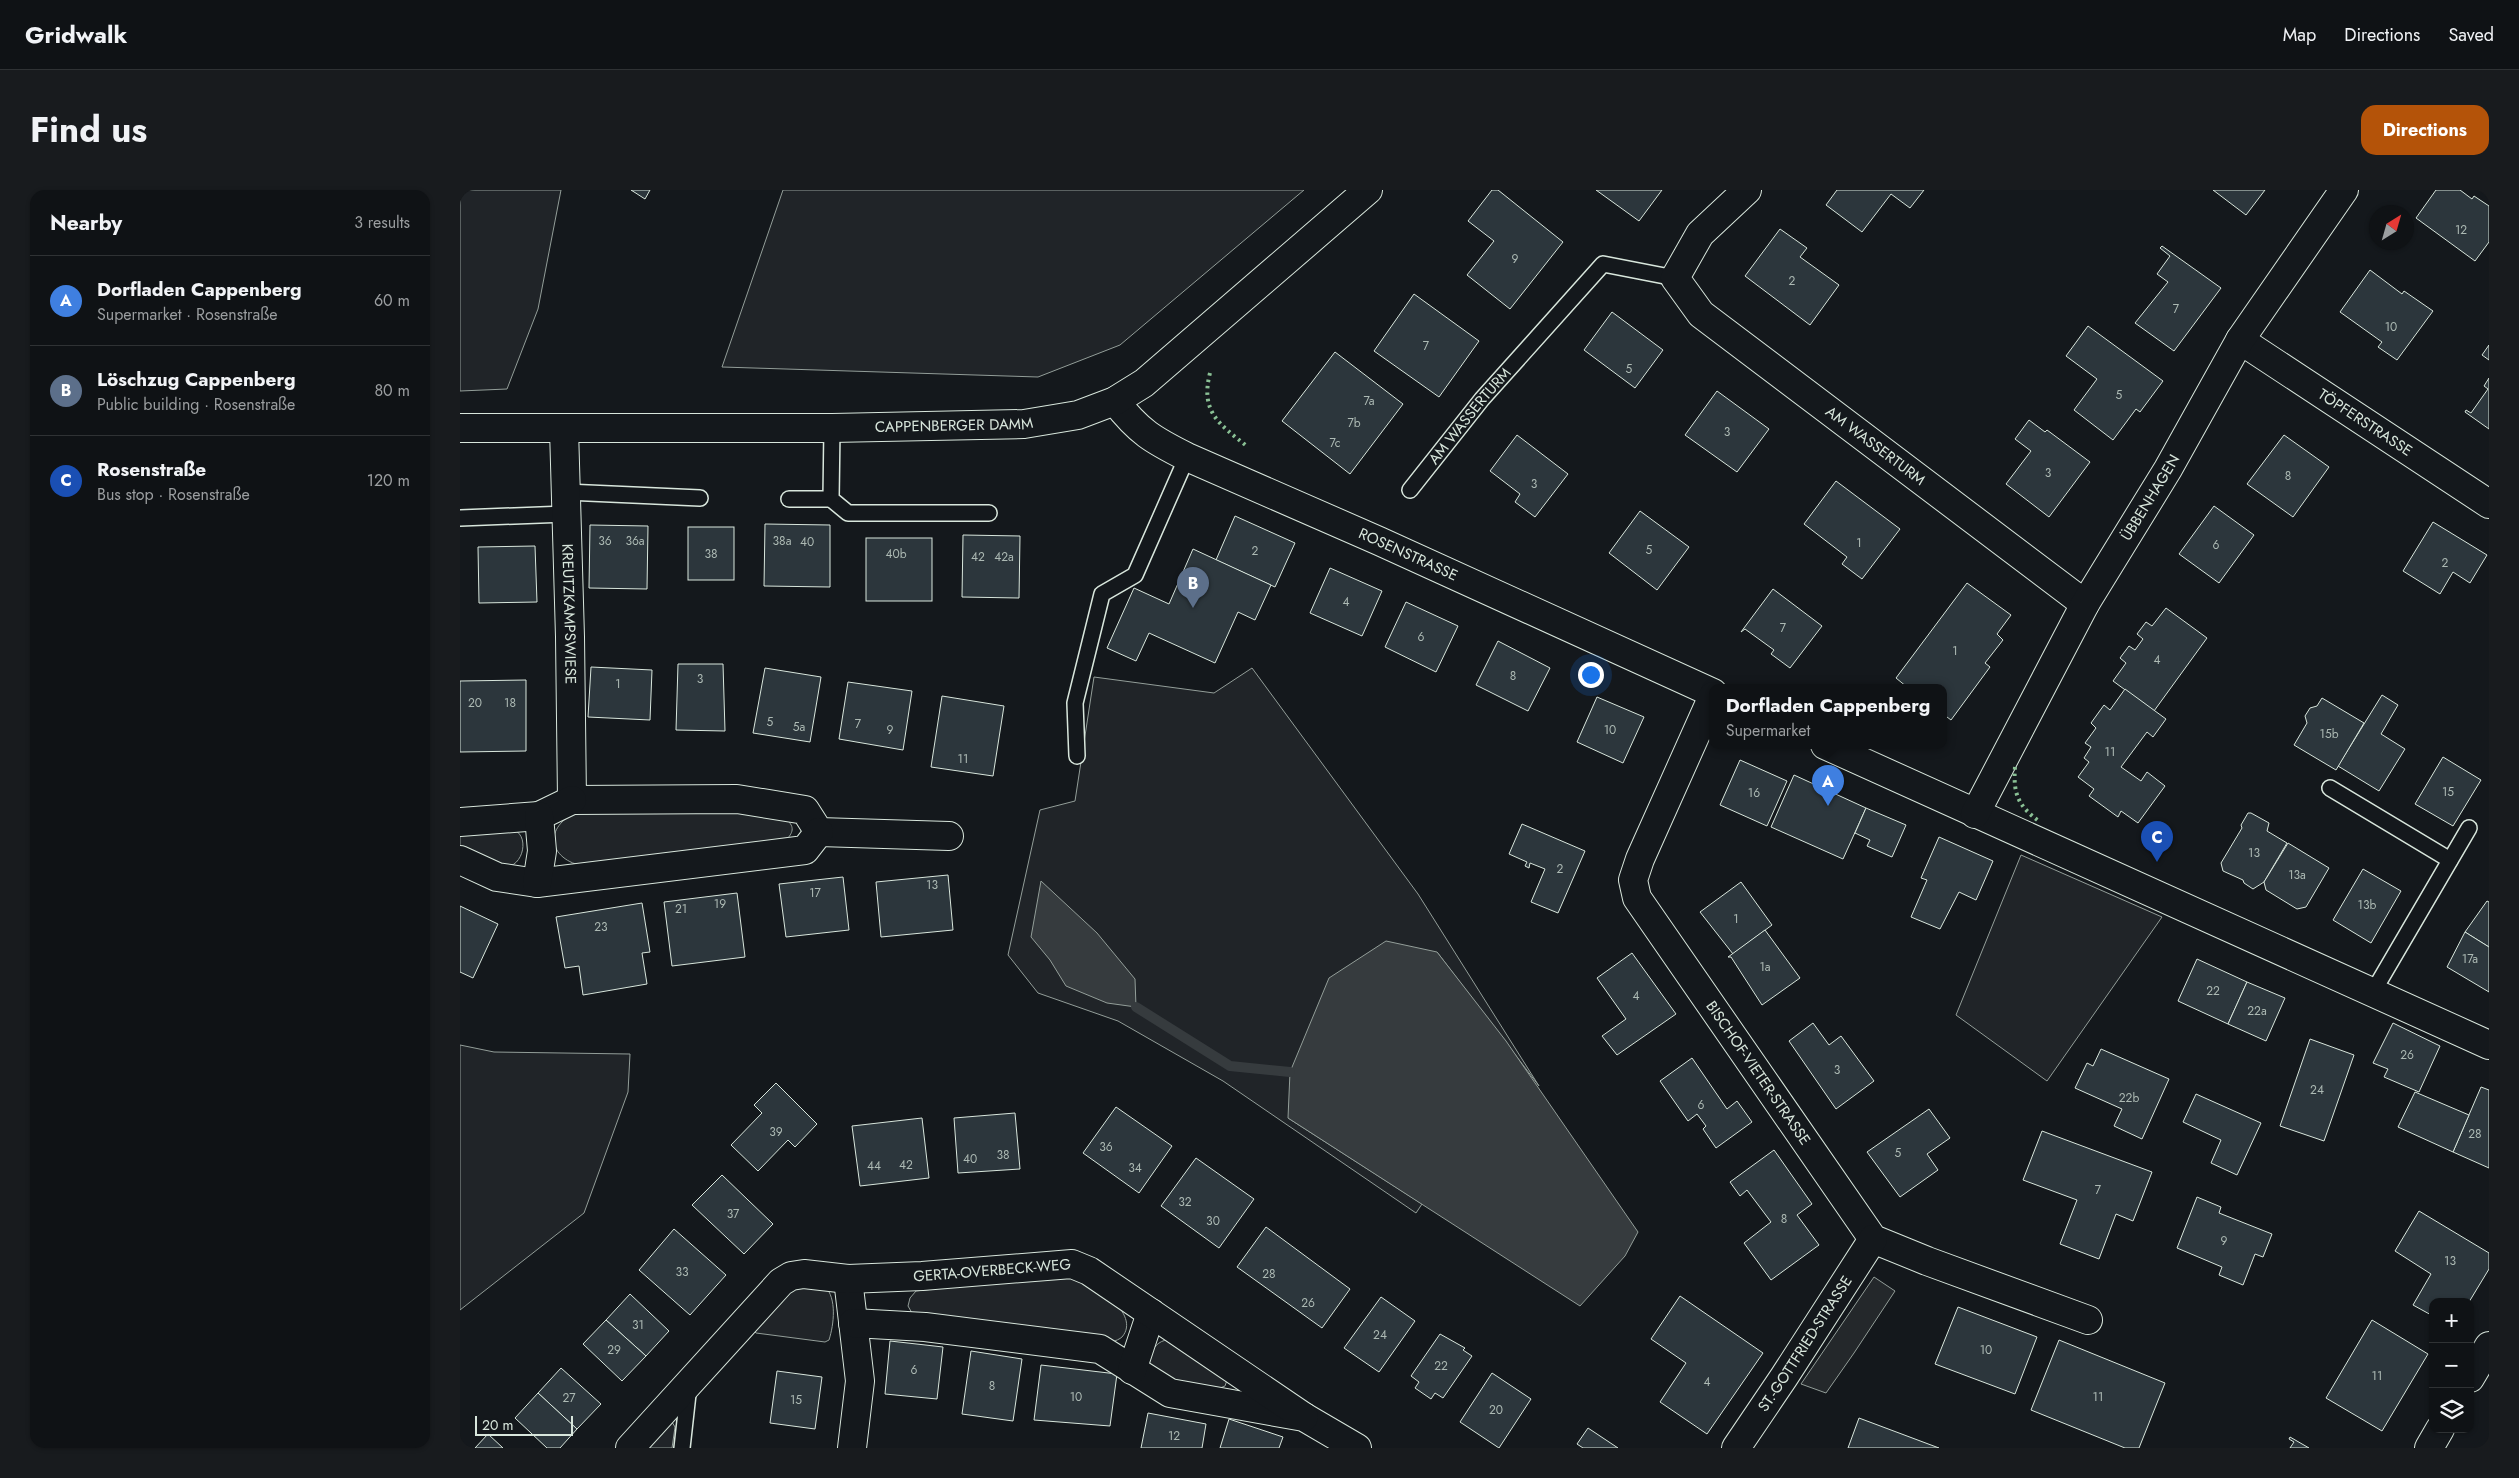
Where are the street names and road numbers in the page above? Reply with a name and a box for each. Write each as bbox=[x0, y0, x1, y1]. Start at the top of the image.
street label: AM WASSERTURM bbox=[1423, 363, 1516, 469]
street label: TÖPFERSTRASSE bbox=[2314, 383, 2417, 462]
street label: AM WASSERTURM bbox=[1821, 401, 1930, 491]
street label: CAPPENBERGER DAMM bbox=[875, 412, 1035, 438]
street label: ÜBBENHAGEN bbox=[2115, 450, 2185, 545]
street label: ROSENSTRASSE bbox=[1355, 522, 1461, 586]
street label: KREUTZKAMPSWIESE bbox=[556, 543, 582, 684]
street label: BISCHOF-VIETER-STRASSE bbox=[1700, 997, 1816, 1149]
street label: GERTA-OVERBECK-WEG bbox=[913, 1253, 1072, 1287]
street label: ST.-GOTTFRIED-STRASSE bbox=[1753, 1271, 1857, 1416]

